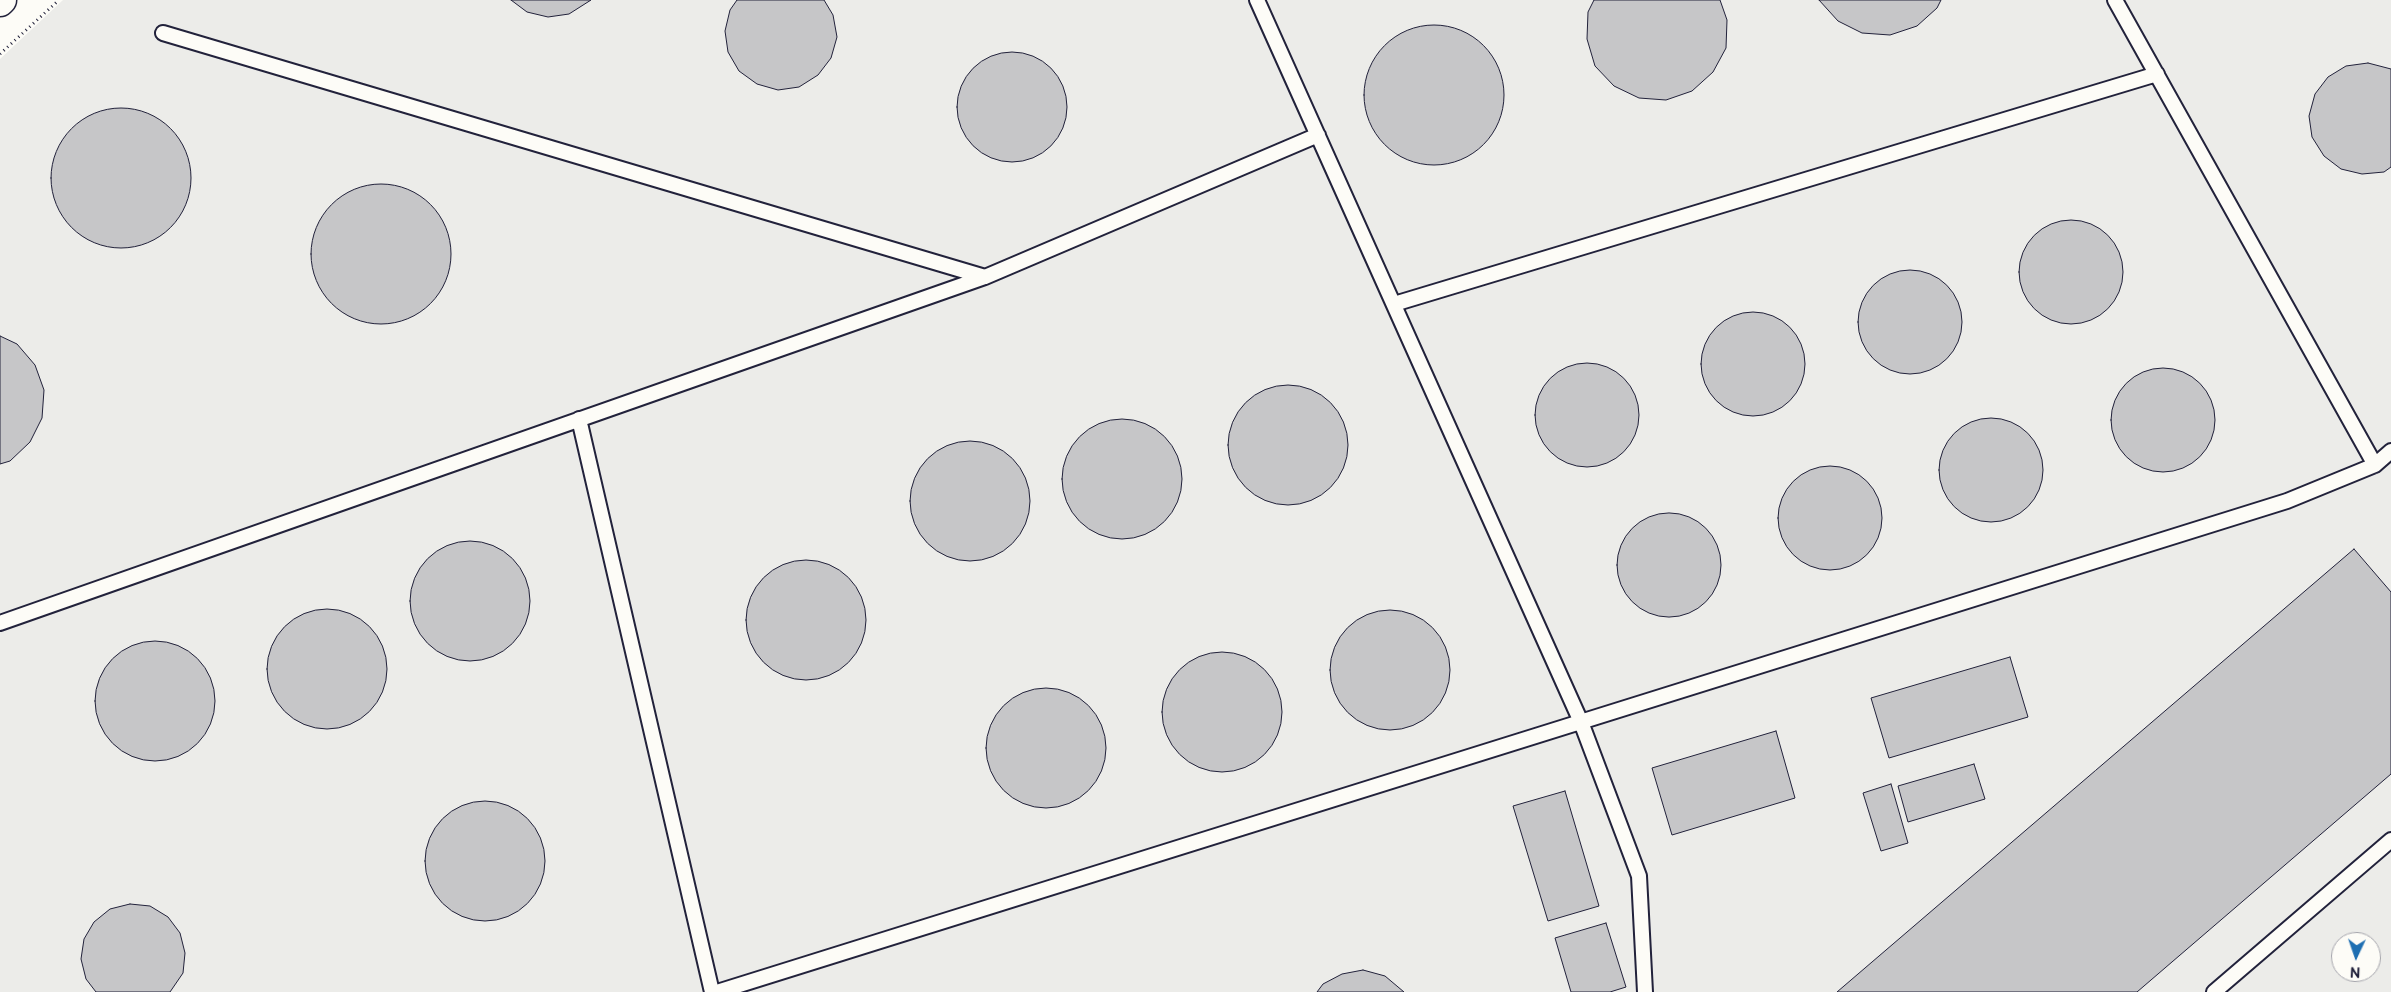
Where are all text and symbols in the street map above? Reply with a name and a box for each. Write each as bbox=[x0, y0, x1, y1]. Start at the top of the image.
north arrow bbox=[2331, 932, 2381, 982]
text: N bbox=[2350, 963, 2361, 980]

